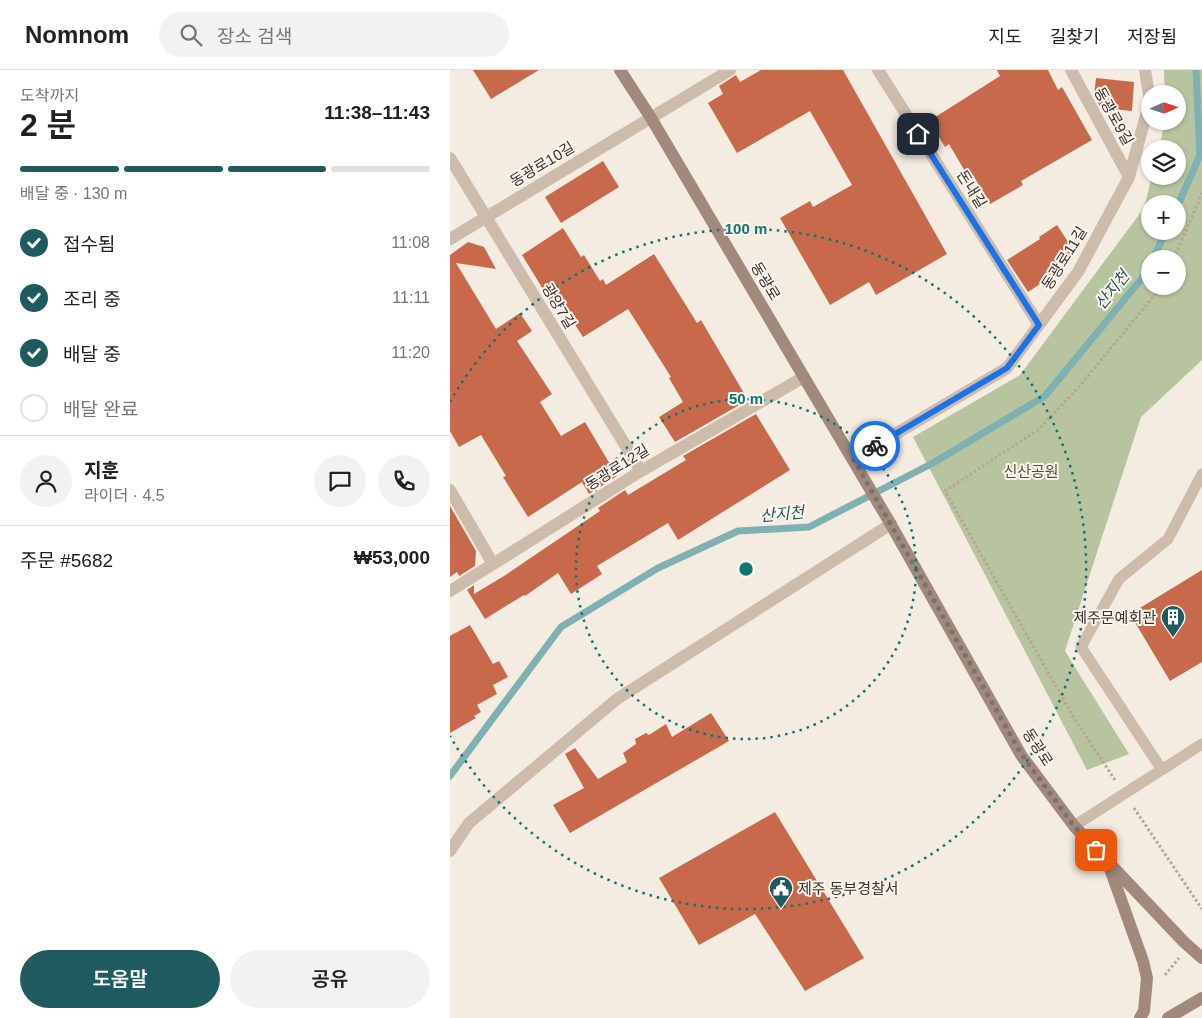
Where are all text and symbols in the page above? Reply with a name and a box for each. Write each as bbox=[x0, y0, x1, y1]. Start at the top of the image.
search box bbox=[159, 12, 509, 57]
text: Nomnom bbox=[25, 21, 129, 48]
icon: search bbox=[177, 21, 205, 49]
text: 장소 검색 bbox=[217, 26, 292, 47]
text: 지도 bbox=[989, 27, 1022, 47]
text: 길찾기 bbox=[1050, 27, 1099, 47]
text: 저장됨 bbox=[1127, 27, 1177, 47]
street label: 동광로9길 bbox=[1091, 84, 1137, 148]
north arrow bbox=[1141, 85, 1186, 130]
map controls bbox=[1141, 85, 1186, 295]
text: 도착까지 bbox=[20, 87, 79, 104]
text: 11:38–11:43 bbox=[324, 102, 430, 123]
text: 2 분 bbox=[20, 107, 76, 143]
pin bbox=[897, 113, 939, 155]
icon: home bbox=[904, 120, 932, 148]
street label: 동광로10길 bbox=[507, 138, 577, 190]
button: layers bbox=[1141, 140, 1186, 185]
street label: 돈내길 bbox=[954, 167, 990, 211]
text: 배달 중 · 130 m bbox=[20, 185, 127, 202]
button: + bbox=[1141, 195, 1186, 240]
text: 100 m bbox=[725, 220, 767, 237]
street label: 동광로11길 bbox=[1038, 223, 1090, 293]
icon: check bbox=[20, 229, 48, 257]
text: 접수됨 bbox=[63, 234, 115, 255]
text: 11:08 bbox=[391, 234, 430, 251]
button: − bbox=[1141, 250, 1186, 295]
street label: 동광로 bbox=[748, 259, 784, 303]
water label: 산지천 bbox=[1091, 266, 1134, 313]
street label: 광양7길 bbox=[539, 280, 579, 332]
icon: check bbox=[20, 284, 48, 312]
text: 조리 중 bbox=[63, 289, 121, 310]
text: 11:11 bbox=[392, 289, 430, 306]
icon: check bbox=[20, 339, 48, 367]
text: 배달 중 bbox=[63, 344, 121, 365]
text: 11:20 bbox=[391, 344, 430, 361]
text: 50 m bbox=[729, 390, 763, 407]
text: 배달 완료 bbox=[63, 399, 138, 420]
courier bbox=[850, 421, 900, 471]
icon: bike bbox=[861, 432, 889, 460]
street label: 동광로12길 bbox=[582, 441, 652, 493]
button: person bbox=[20, 455, 72, 507]
button: chat bbox=[314, 455, 366, 507]
button: phone bbox=[378, 455, 430, 507]
text: 지훈 bbox=[84, 460, 119, 481]
park label: 신산공원 bbox=[1003, 463, 1059, 480]
text: 라이더 · 4.5 bbox=[84, 487, 165, 504]
water label: 산지천 bbox=[759, 503, 807, 524]
text: ₩53,000 bbox=[354, 547, 430, 568]
text: 주문 #5682 bbox=[20, 550, 113, 571]
centre of rings bbox=[737, 560, 755, 578]
building icon: 제주문예회관 bbox=[1160, 604, 1186, 638]
place label: 제주문예회관 bbox=[1073, 609, 1156, 626]
street label: 동광로 bbox=[1020, 725, 1056, 769]
pin bbox=[1075, 829, 1117, 871]
icon: bag bbox=[1082, 836, 1110, 864]
public building icon: 제주 동부경찰서 bbox=[768, 875, 794, 909]
place label: 제주 동부경찰서 bbox=[798, 880, 899, 897]
button: 도움말 bbox=[20, 950, 220, 1008]
button: 공유 bbox=[230, 950, 430, 1008]

